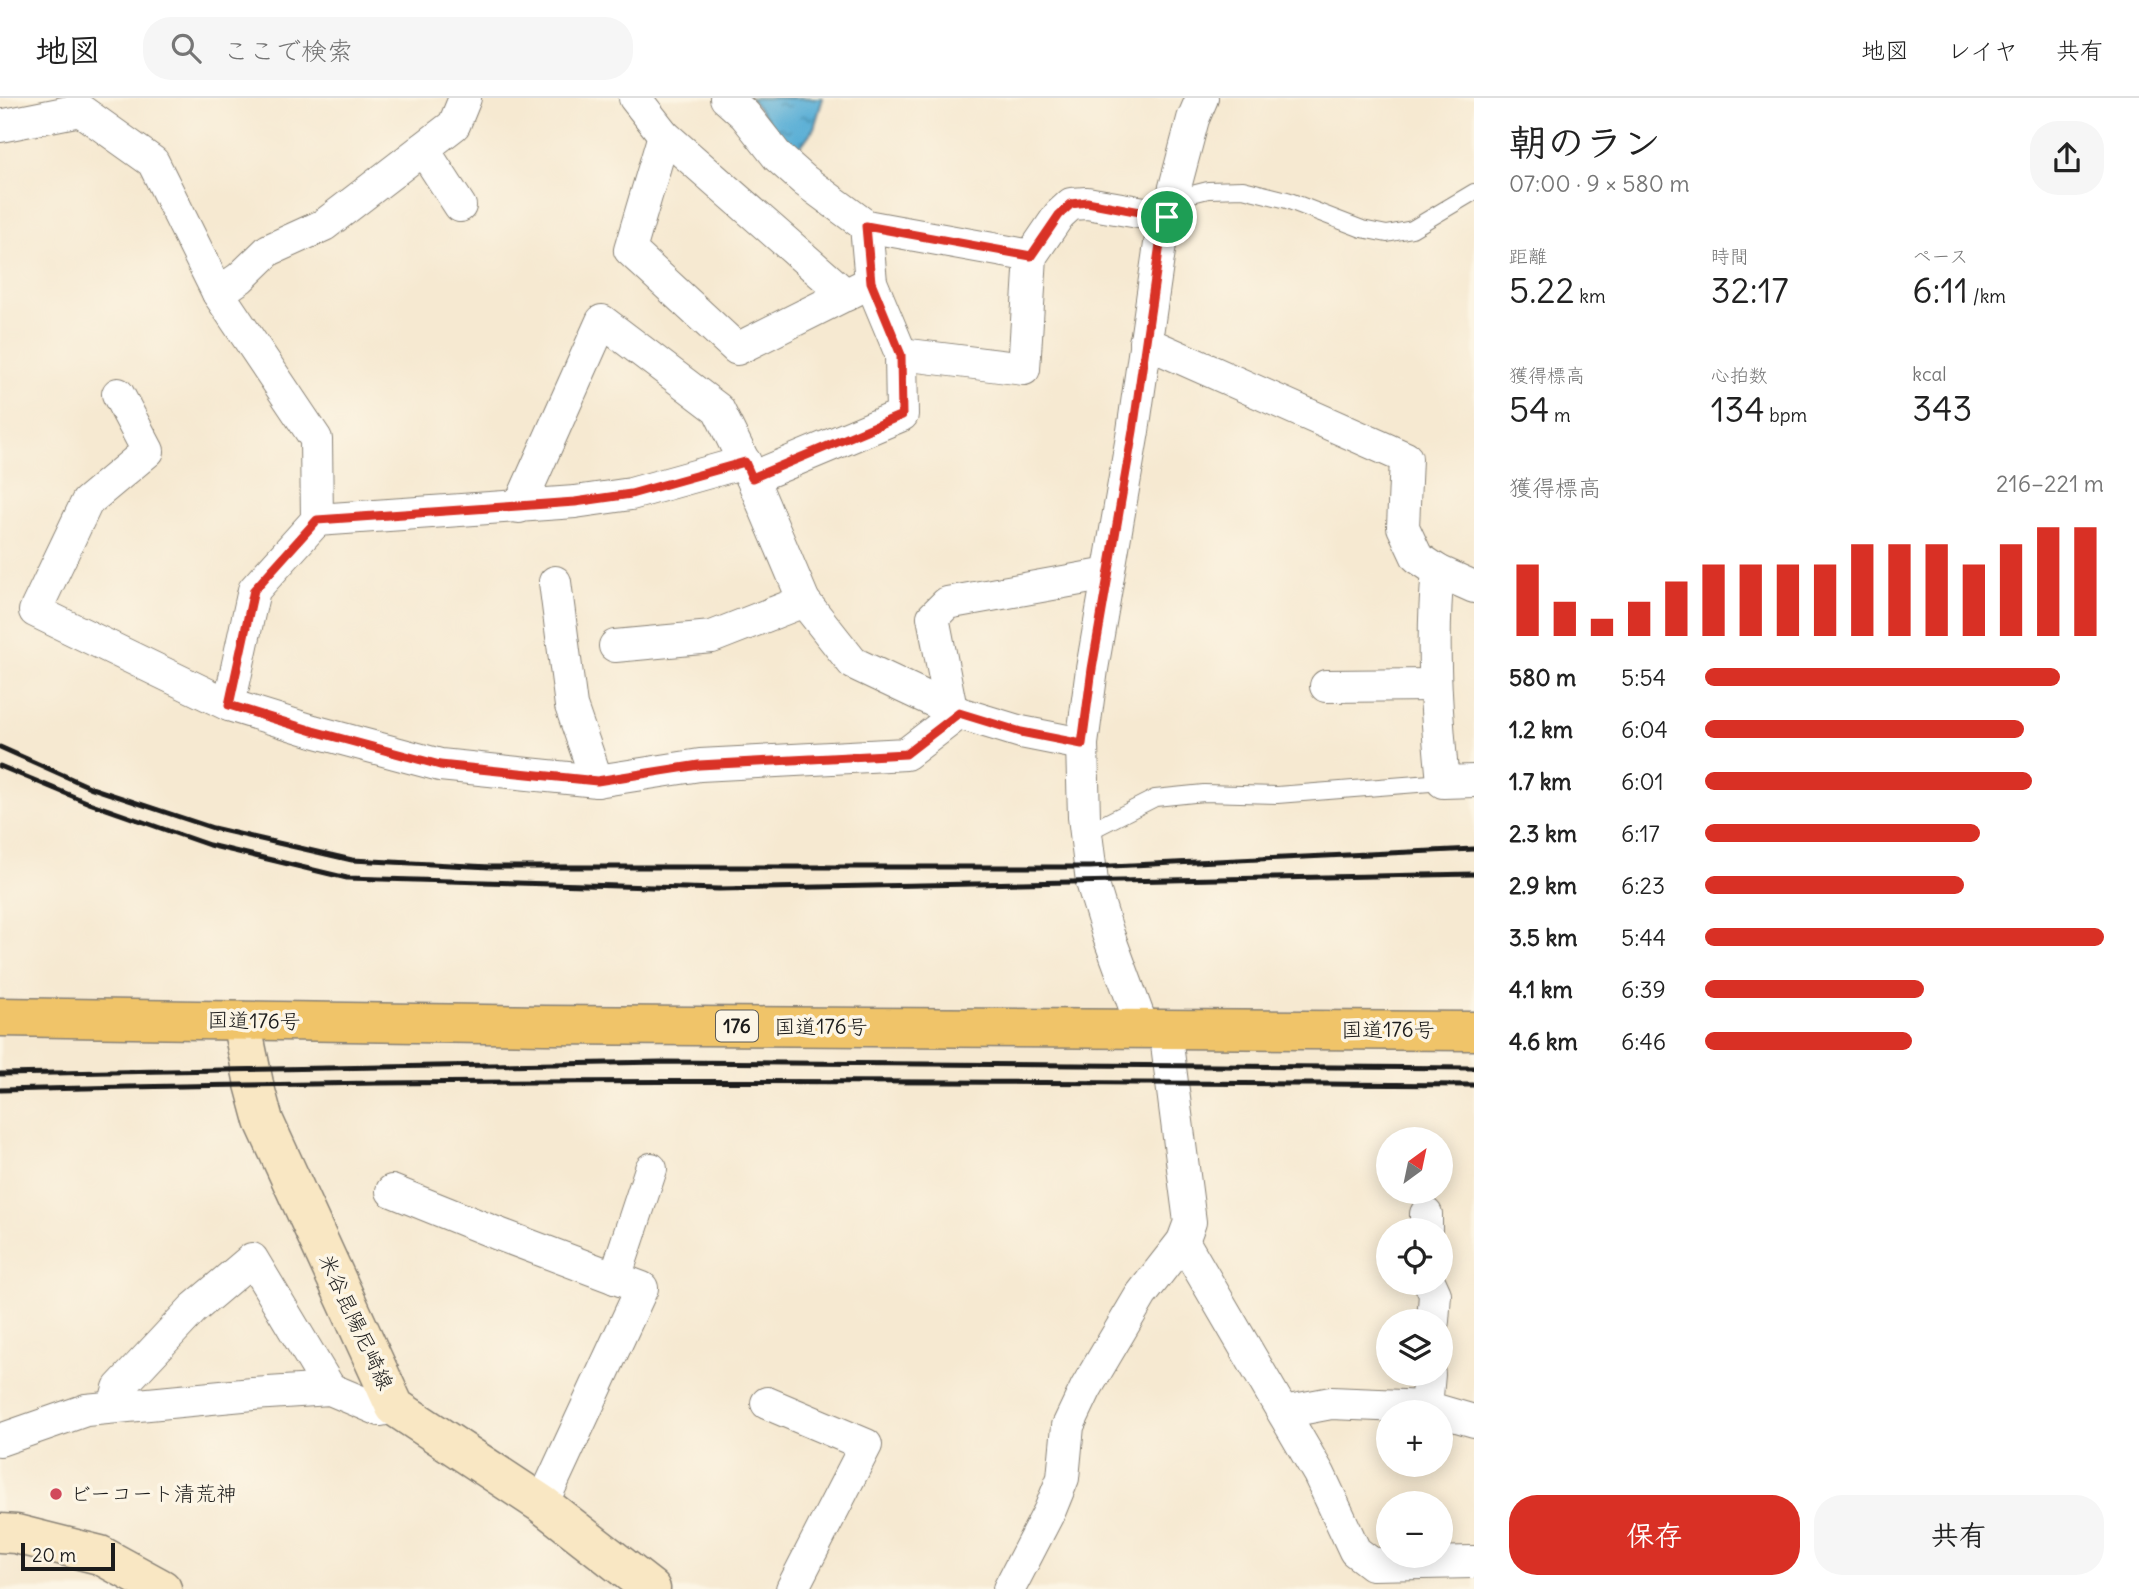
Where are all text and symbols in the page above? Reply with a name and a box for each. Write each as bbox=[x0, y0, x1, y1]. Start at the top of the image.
search box bbox=[143, 17, 633, 80]
text: 地図 bbox=[35, 29, 101, 71]
icon: search bbox=[167, 29, 205, 67]
text: ここで検索 bbox=[223, 34, 353, 67]
text: 地図 bbox=[1861, 35, 1909, 65]
text: レイヤ bbox=[1947, 35, 2018, 65]
text: 共有 bbox=[2056, 35, 2104, 65]
text: 朝のラン bbox=[1509, 119, 1661, 166]
button: share bbox=[2030, 121, 2104, 195]
text: 07:00 · 9 × 580 m bbox=[1509, 169, 1690, 198]
pin bbox=[1137, 187, 1197, 247]
icon: arrive bbox=[1148, 198, 1186, 236]
text: 距離 bbox=[1509, 244, 1547, 268]
text: 時間 bbox=[1711, 244, 1749, 268]
text: ペース bbox=[1912, 244, 1968, 268]
text: 5.22 bbox=[1509, 268, 1575, 312]
text: 32:17 bbox=[1711, 268, 1789, 312]
text: 6:11 bbox=[1912, 268, 1968, 312]
text: km bbox=[1575, 284, 1606, 308]
text: /km bbox=[1968, 284, 2006, 308]
text: kcal bbox=[1912, 362, 1947, 386]
text: 獲得標高 bbox=[1509, 363, 1585, 387]
text: 心拍数 bbox=[1711, 363, 1768, 387]
text: 343 bbox=[1912, 386, 1972, 430]
text: 54 bbox=[1509, 387, 1549, 431]
text: 134 bbox=[1711, 387, 1765, 431]
text: m bbox=[1549, 403, 1571, 427]
text: bpm bbox=[1765, 403, 1807, 427]
text: 216–221 m bbox=[1996, 469, 2104, 498]
text: 獲得標高 bbox=[1509, 473, 1601, 502]
text: 580 m bbox=[1509, 663, 1576, 692]
text: 5:54 bbox=[1621, 663, 1666, 692]
text: 1.2 km bbox=[1509, 715, 1573, 744]
text: 6:04 bbox=[1621, 715, 1668, 744]
text: 1.7 km bbox=[1509, 767, 1572, 796]
text: 6:01 bbox=[1621, 767, 1664, 796]
text: 2.3 km bbox=[1509, 819, 1577, 848]
text: 6:17 bbox=[1621, 819, 1660, 848]
text: 2.9 km bbox=[1509, 871, 1577, 900]
text: 6:23 bbox=[1621, 871, 1665, 900]
text: 3.5 km bbox=[1509, 923, 1577, 952]
text: 5:44 bbox=[1621, 923, 1666, 952]
text: 4.1 km bbox=[1509, 975, 1573, 1004]
text: 6:39 bbox=[1621, 975, 1666, 1004]
street label: 国道176号 bbox=[207, 1006, 301, 1035]
road number: 176 bbox=[716, 1010, 758, 1042]
street label: 国道176号 bbox=[774, 1013, 868, 1040]
street label: 国道176号 bbox=[1341, 1016, 1435, 1043]
text: 4.6 km bbox=[1509, 1027, 1578, 1056]
text: 6:46 bbox=[1621, 1027, 1666, 1056]
north arrow bbox=[1376, 1127, 1452, 1204]
map controls bbox=[1376, 1127, 1453, 1568]
button: locate bbox=[1376, 1218, 1453, 1295]
street label: 米谷昆陽尼崎線 bbox=[313, 1249, 400, 1394]
button: layers bbox=[1376, 1309, 1453, 1386]
button: + bbox=[1376, 1400, 1453, 1477]
place label: ビーコート清荒神 bbox=[70, 1480, 237, 1507]
marker: ビーコート清荒神 bbox=[48, 1486, 64, 1502]
button: − bbox=[1376, 1491, 1453, 1568]
button: 保存 bbox=[1509, 1495, 1800, 1575]
button: 共有 bbox=[1814, 1495, 2104, 1575]
scale bar bbox=[21, 1540, 116, 1572]
text: 20 m bbox=[32, 1543, 76, 1567]

